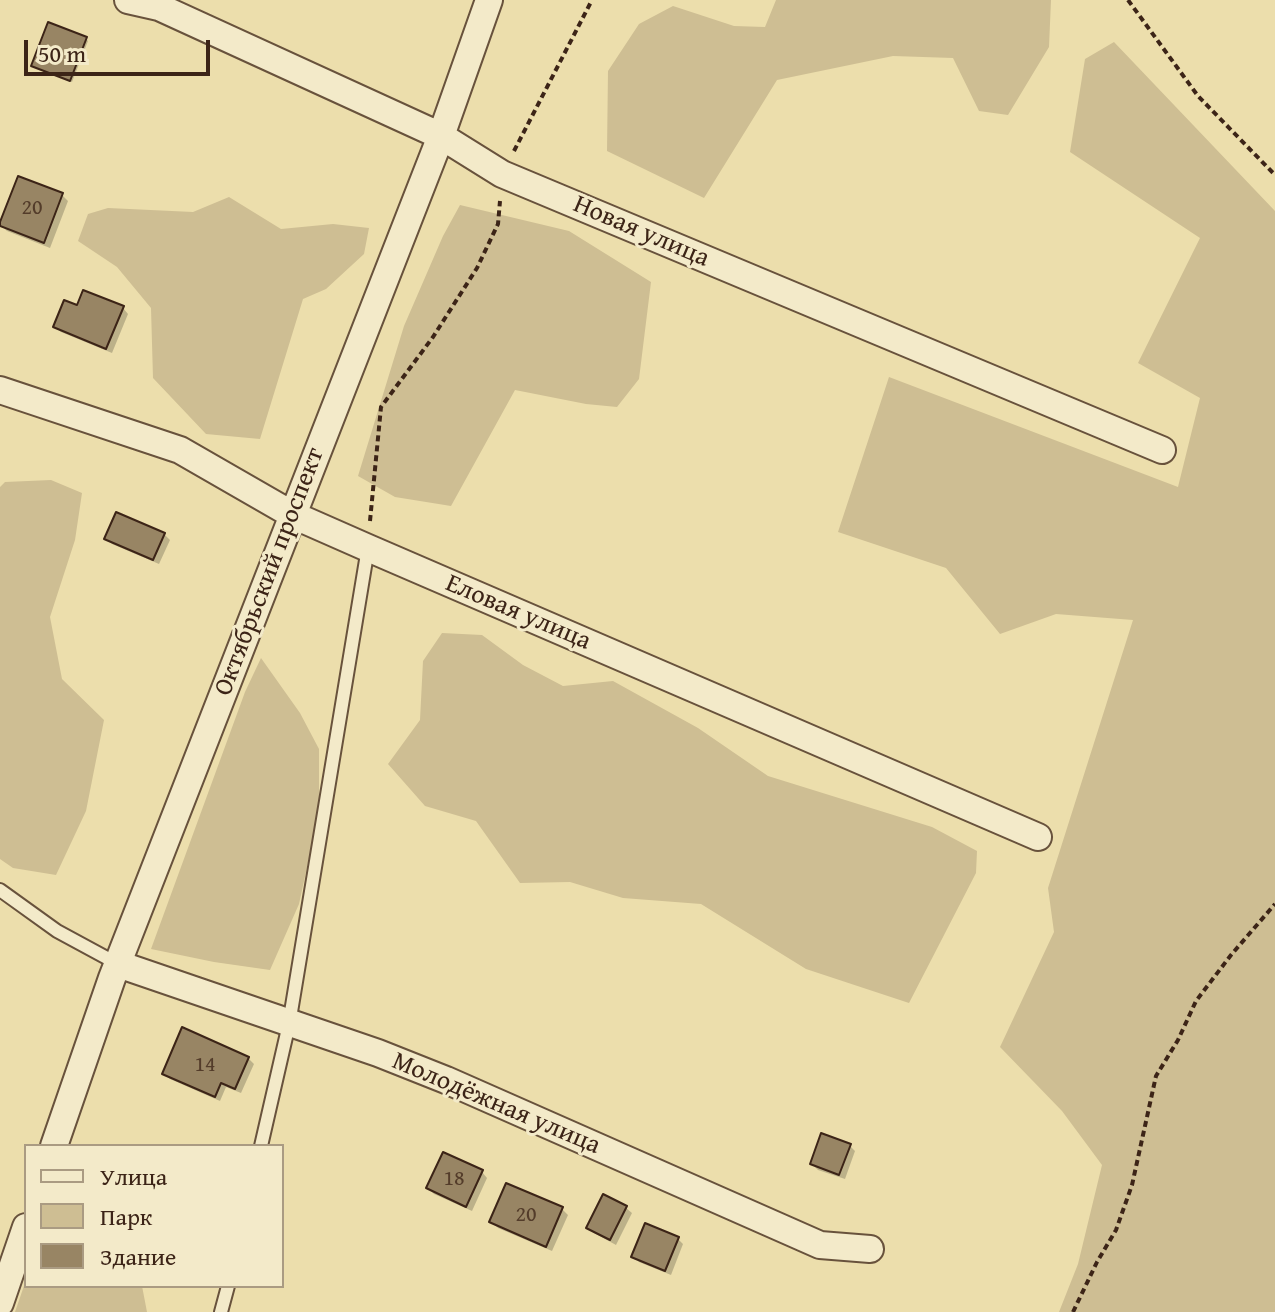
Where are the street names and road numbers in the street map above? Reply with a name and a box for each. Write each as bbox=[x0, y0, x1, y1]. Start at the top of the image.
street label: Новая улица bbox=[568, 189, 714, 275]
street label: Октябрьский проспект bbox=[208, 444, 332, 700]
street label: Еловая улица bbox=[441, 568, 595, 658]
street label: Молодёжная улица bbox=[387, 1046, 605, 1162]

